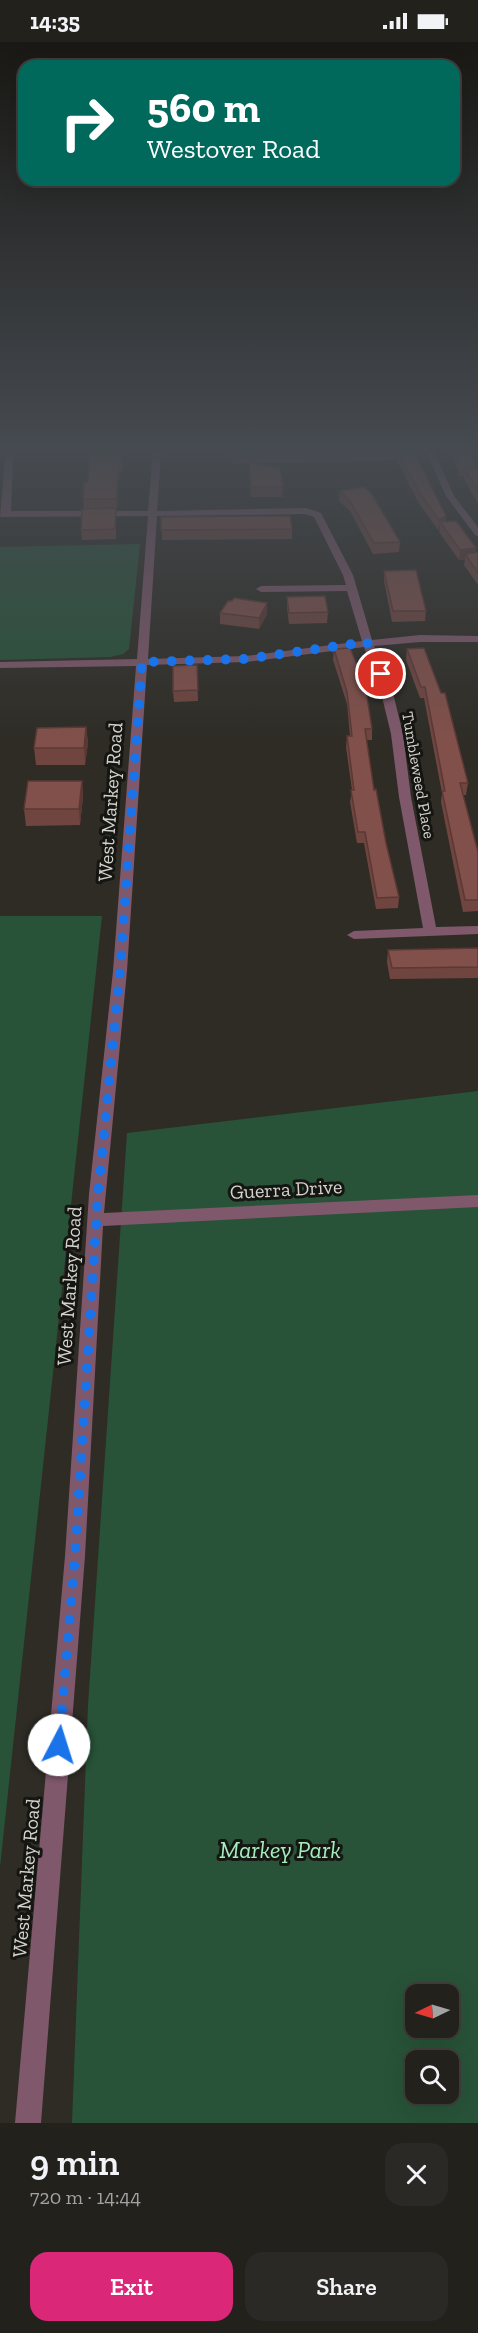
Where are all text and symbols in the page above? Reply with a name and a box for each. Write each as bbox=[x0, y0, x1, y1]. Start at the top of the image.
text: 14:35 bbox=[30, 8, 80, 35]
text: 560 m bbox=[147, 82, 260, 133]
icon: right bbox=[48, 84, 126, 162]
text: Westover Road bbox=[147, 133, 320, 165]
pin bbox=[355, 648, 406, 699]
icon: arrive bbox=[364, 657, 397, 690]
street label: Tumbleweed Place bbox=[398, 710, 439, 840]
street label: West Markey Road bbox=[92, 722, 128, 882]
street label: Guerra Drive bbox=[229, 1174, 343, 1204]
street label: West Markey Road bbox=[51, 1206, 87, 1366]
position arrow bbox=[27, 1713, 91, 1777]
street label: West Markey Road bbox=[7, 1797, 45, 1959]
park label: Markey Park bbox=[219, 1835, 341, 1864]
north arrow bbox=[405, 1984, 459, 2038]
map controls bbox=[405, 1984, 459, 2104]
button: search bbox=[405, 2050, 459, 2104]
text: 9 min bbox=[30, 2141, 119, 2184]
button: close bbox=[385, 2143, 448, 2206]
text: 720 m · 14:44 bbox=[30, 2185, 141, 2209]
button: Exit bbox=[30, 2252, 233, 2321]
button: Share bbox=[245, 2252, 448, 2321]

